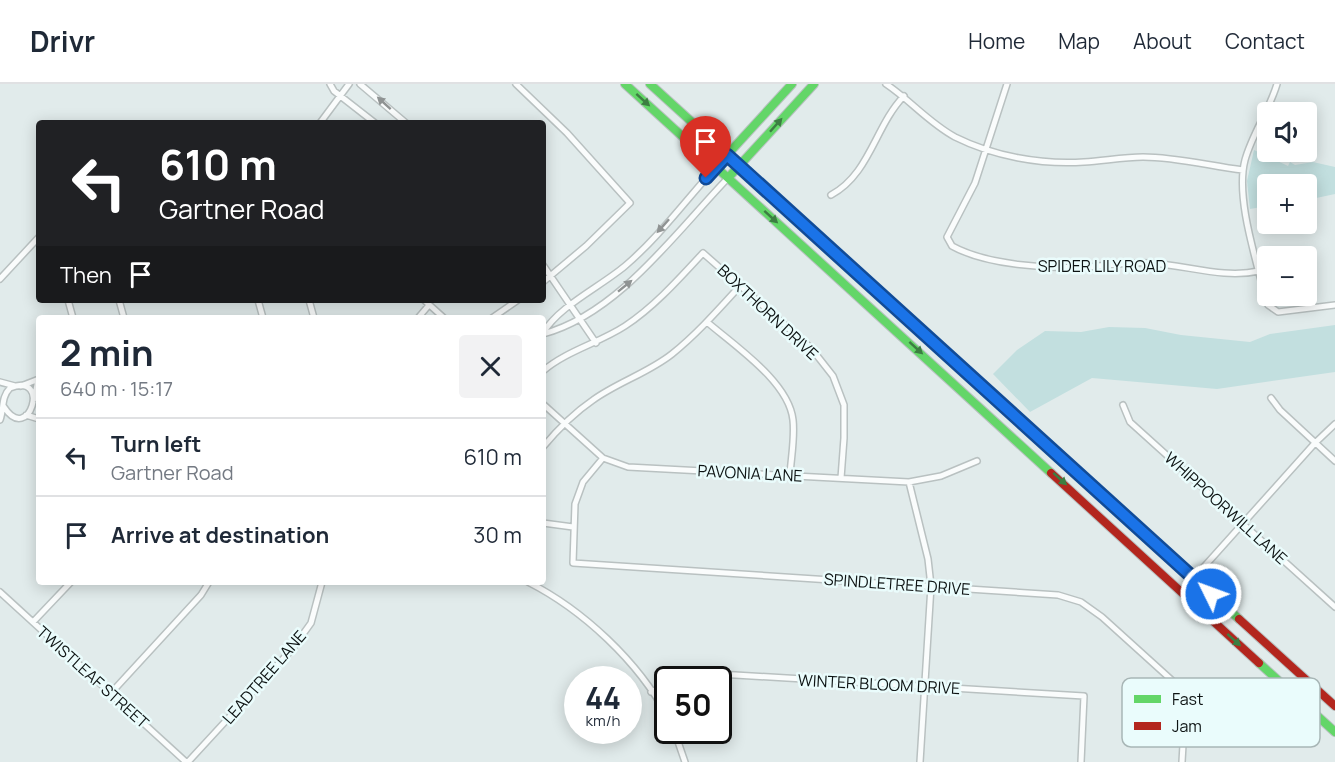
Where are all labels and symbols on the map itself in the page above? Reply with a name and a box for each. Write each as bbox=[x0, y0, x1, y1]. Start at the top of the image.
one-way arrow bbox=[635, 93, 650, 106]
one-way arrow bbox=[376, 96, 391, 110]
pin bbox=[680, 116, 731, 178]
one-way arrow bbox=[769, 118, 782, 133]
one-way arrow bbox=[763, 210, 778, 223]
one-way arrow bbox=[656, 219, 670, 234]
street label: SPIDER LILY ROAD bbox=[1038, 255, 1167, 277]
street label: BOXTHORN DRIVE bbox=[713, 259, 823, 365]
one-way arrow bbox=[617, 280, 633, 293]
one-way arrow bbox=[908, 341, 923, 355]
street label: WHIPPOORWILL LANE bbox=[1160, 447, 1292, 569]
street label: PAVONIA LANE bbox=[697, 459, 803, 487]
one-way arrow bbox=[1052, 472, 1067, 485]
position arrow bbox=[1179, 562, 1243, 626]
street label: SPINDLETREE DRIVE bbox=[823, 568, 971, 600]
street label: TWISTLEAF STREET bbox=[32, 621, 154, 734]
street label: LEADTREE LANE bbox=[217, 626, 311, 728]
one-way arrow bbox=[1226, 633, 1241, 646]
speed limit sign: 50 bbox=[654, 666, 732, 744]
street label: WINTER BLOOM DRIVE bbox=[797, 669, 961, 699]
legend bbox=[1122, 678, 1320, 747]
text: Fast bbox=[1172, 688, 1203, 710]
text: Jam bbox=[1172, 715, 1202, 737]

